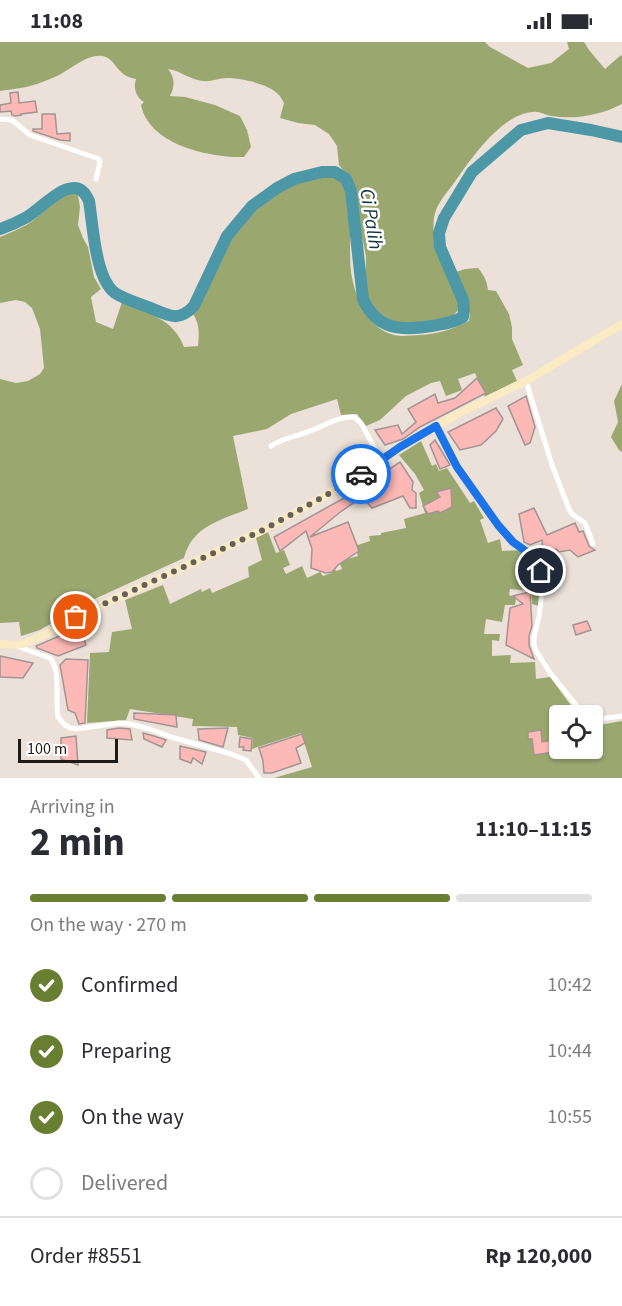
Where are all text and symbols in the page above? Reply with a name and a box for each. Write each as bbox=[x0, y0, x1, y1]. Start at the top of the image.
text: 11:08 bbox=[30, 5, 83, 37]
water label: Ci Palih bbox=[352, 187, 390, 252]
courier bbox=[331, 444, 391, 504]
icon: car bbox=[345, 458, 378, 491]
pin bbox=[515, 545, 566, 596]
icon: home bbox=[524, 554, 557, 587]
pin bbox=[50, 591, 101, 642]
icon: bag bbox=[59, 600, 92, 633]
map controls bbox=[549, 705, 603, 759]
button: locate bbox=[549, 705, 603, 759]
scale bar bbox=[18, 736, 118, 764]
text: 100 m bbox=[27, 738, 67, 760]
text: Arriving in bbox=[30, 793, 115, 821]
text: 11:10–11:15 bbox=[475, 813, 592, 845]
text: 2 min bbox=[30, 815, 125, 871]
text: On the way · 270 m bbox=[30, 911, 187, 939]
icon: check bbox=[30, 969, 63, 1002]
text: Confirmed bbox=[81, 969, 178, 1001]
text: 10:42 bbox=[547, 971, 592, 999]
icon: check bbox=[30, 1035, 63, 1068]
text: Preparing bbox=[81, 1035, 171, 1067]
text: 10:44 bbox=[547, 1037, 592, 1065]
icon: check bbox=[30, 1101, 63, 1134]
text: On the way bbox=[81, 1101, 184, 1133]
text: 10:55 bbox=[547, 1103, 592, 1131]
text: Delivered bbox=[81, 1167, 168, 1199]
text: Order #8551 bbox=[30, 1240, 142, 1272]
text: Rp 120,000 bbox=[485, 1240, 592, 1272]

